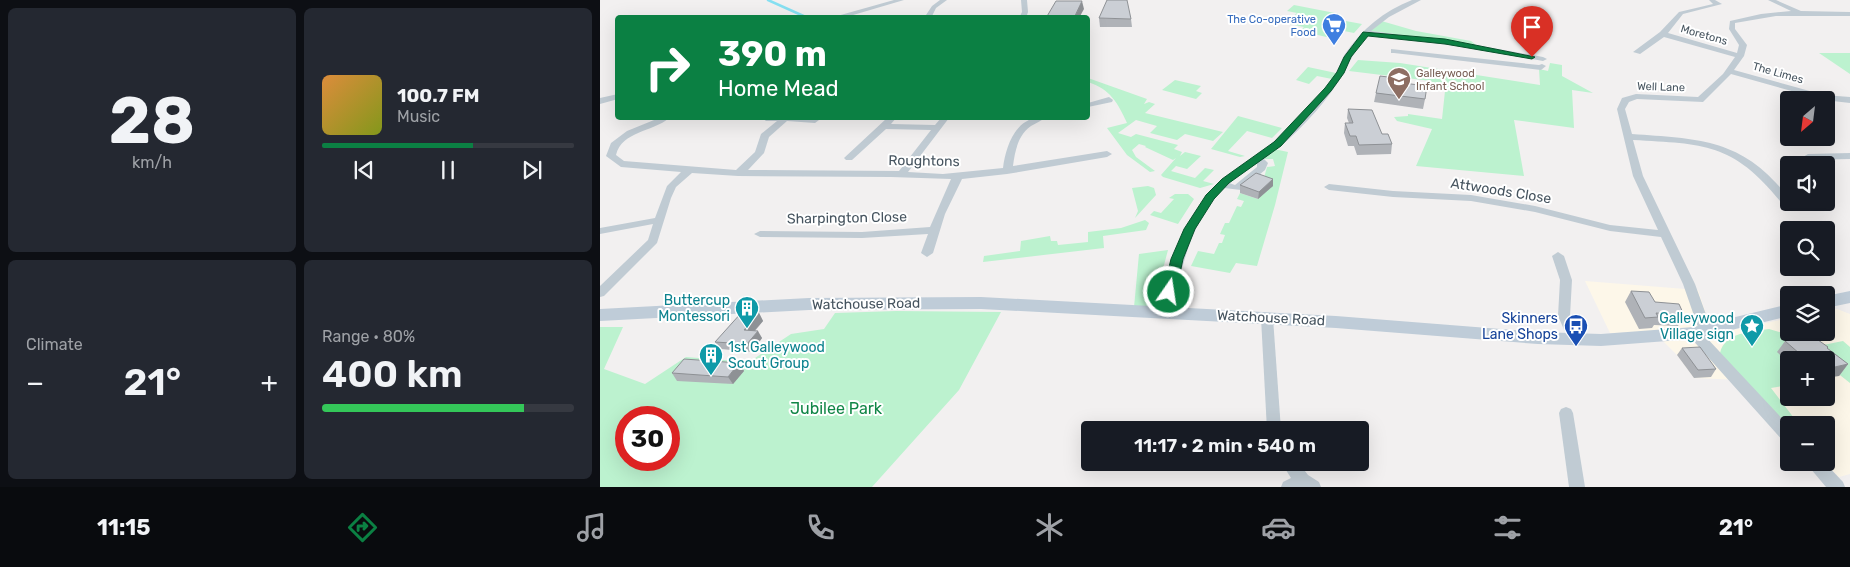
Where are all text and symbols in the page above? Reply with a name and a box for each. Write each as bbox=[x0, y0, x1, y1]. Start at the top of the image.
pin bbox=[1511, 6, 1553, 57]
supermarket icon: The Co-operative Food bbox=[1321, 12, 1347, 46]
place label: The Co-operative Food bbox=[1227, 13, 1316, 39]
icon: arrive bbox=[1518, 13, 1546, 41]
street label: Moretons bbox=[1679, 22, 1729, 48]
text: 390 m bbox=[718, 33, 827, 75]
icon: right bbox=[635, 35, 700, 100]
street label: The Limes bbox=[1751, 60, 1805, 87]
school or university icon: Galleywood Infant School bbox=[1386, 66, 1412, 100]
place label: Galleywood Infant School bbox=[1416, 67, 1484, 93]
text: Home Mead bbox=[718, 75, 839, 102]
street label: Well Lane bbox=[1637, 80, 1685, 94]
text: 28 bbox=[109, 82, 195, 159]
text: 100.7 FM bbox=[397, 84, 479, 107]
north arrow bbox=[1780, 91, 1835, 146]
map controls bbox=[1780, 91, 1835, 471]
text: Music bbox=[397, 107, 440, 126]
street label: Roughtons bbox=[888, 152, 960, 170]
text: km/h bbox=[132, 153, 172, 172]
icon: previous bbox=[350, 156, 378, 184]
icon: pause bbox=[434, 156, 462, 184]
icon: next bbox=[518, 156, 546, 184]
button: sound bbox=[1780, 156, 1835, 211]
street label: Attwoods Close bbox=[1449, 175, 1553, 207]
street label: Sharpington Close bbox=[787, 208, 907, 228]
button: search bbox=[1780, 221, 1835, 276]
position arrow bbox=[1142, 265, 1194, 317]
button: layers bbox=[1780, 286, 1835, 341]
place label: Buttercup Montessori bbox=[658, 292, 730, 325]
building icon: Buttercup Montessori bbox=[734, 295, 760, 329]
street label: Watchouse Road bbox=[812, 295, 920, 313]
street label: Watchouse Road bbox=[1216, 307, 1326, 329]
place label: Skinners Lane Shops bbox=[1482, 310, 1558, 343]
place label: Galleywood Village sign bbox=[1659, 310, 1734, 343]
bus stop icon: Skinners Lane Shops bbox=[1563, 313, 1589, 347]
place icon: Galleywood Village sign bbox=[1739, 313, 1765, 347]
text: Range · 80% bbox=[322, 327, 415, 346]
text: Climate bbox=[26, 335, 83, 354]
place label: 1st Galleywood Scout Group bbox=[728, 339, 825, 372]
building icon: 1st Galleywood Scout Group bbox=[698, 342, 724, 376]
text: 400 km bbox=[322, 351, 463, 397]
button: + bbox=[1780, 351, 1835, 406]
text: 21° bbox=[124, 359, 181, 405]
text: − bbox=[26, 366, 44, 399]
text: + bbox=[261, 366, 278, 399]
park label: Jubilee Park bbox=[790, 399, 883, 418]
speed limit sign: 30 bbox=[615, 406, 680, 471]
button: − bbox=[1780, 416, 1835, 471]
text: 11:17 · 2 min · 540 m bbox=[1134, 434, 1316, 457]
icon: directions bbox=[345, 510, 380, 545]
icon: music bbox=[574, 510, 609, 545]
icon: phone bbox=[803, 510, 838, 545]
icon: climate bbox=[1032, 510, 1067, 545]
icon: car bbox=[1261, 510, 1296, 545]
icon: filters bbox=[1490, 510, 1525, 545]
text: 11:15 bbox=[97, 514, 150, 541]
text: 21° bbox=[1719, 514, 1753, 541]

